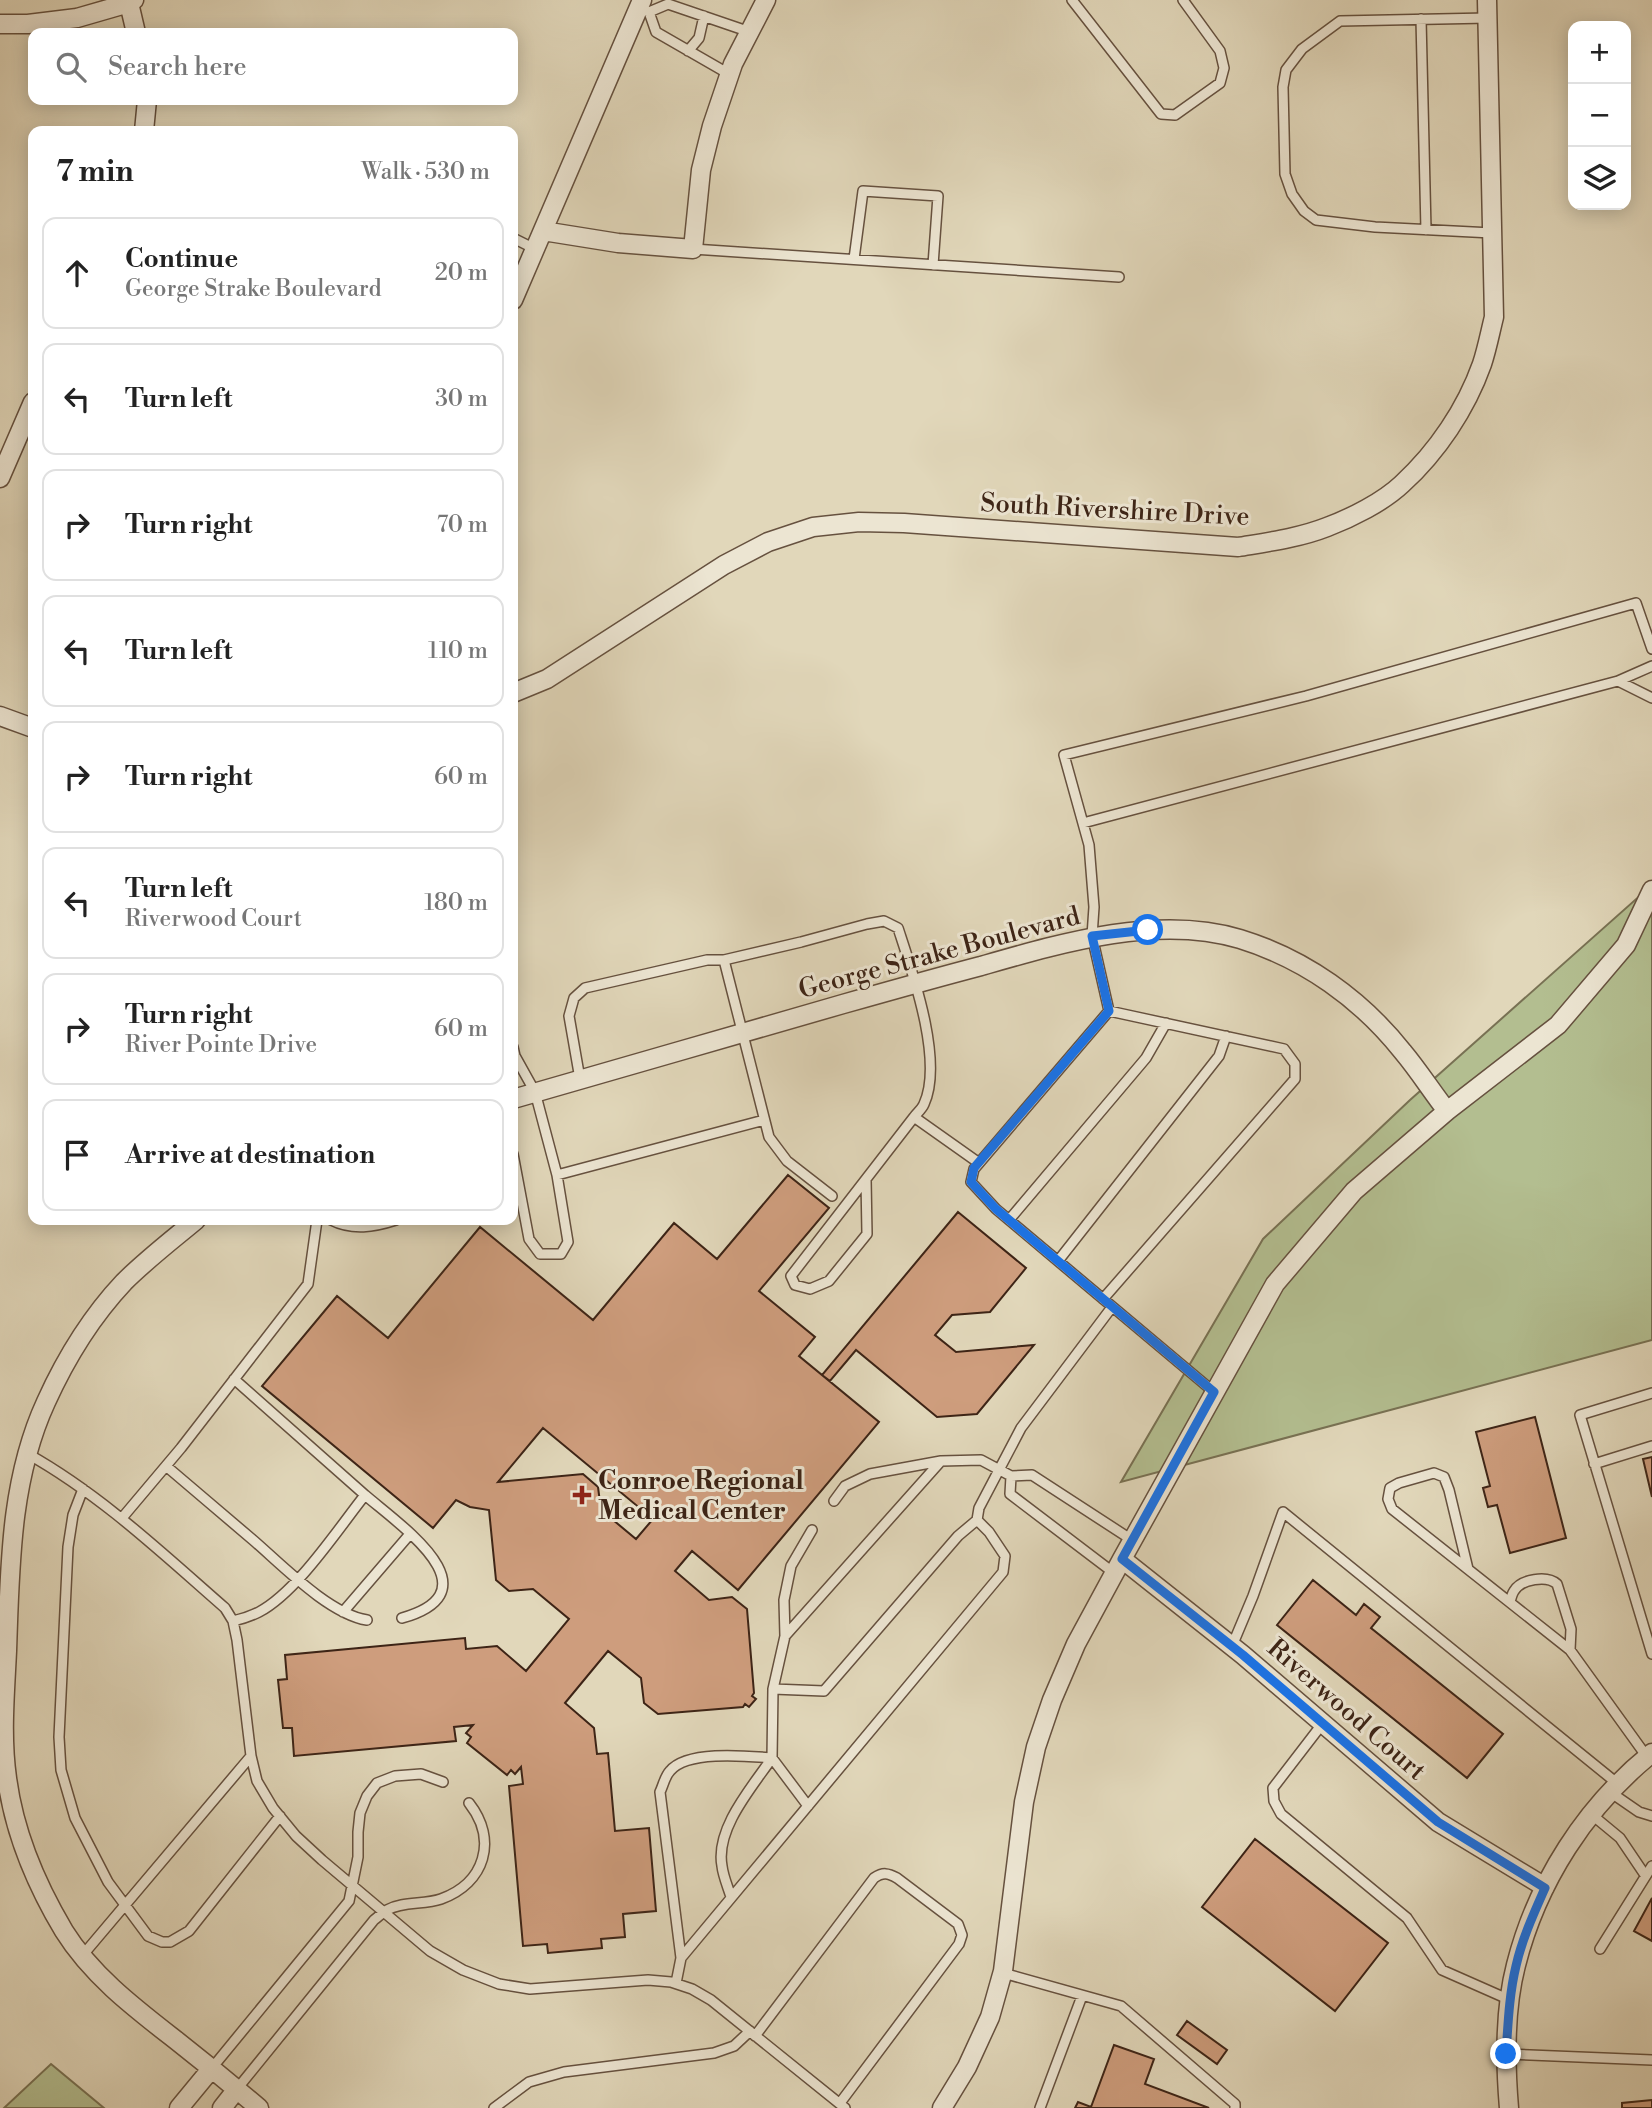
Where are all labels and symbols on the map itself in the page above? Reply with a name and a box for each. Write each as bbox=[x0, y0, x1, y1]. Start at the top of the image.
street label: South Rivershire Drive bbox=[980, 487, 1250, 533]
street label: George Strake Boulevard bbox=[795, 900, 1084, 1006]
route start bbox=[1132, 914, 1163, 945]
place label: Conroe Regional Medical Center bbox=[598, 1465, 804, 1527]
marker: Conroe Regional Medical Center bbox=[572, 1485, 592, 1505]
street label: Riverwood Court bbox=[1260, 1632, 1432, 1787]
route end bbox=[1490, 2038, 1521, 2069]

